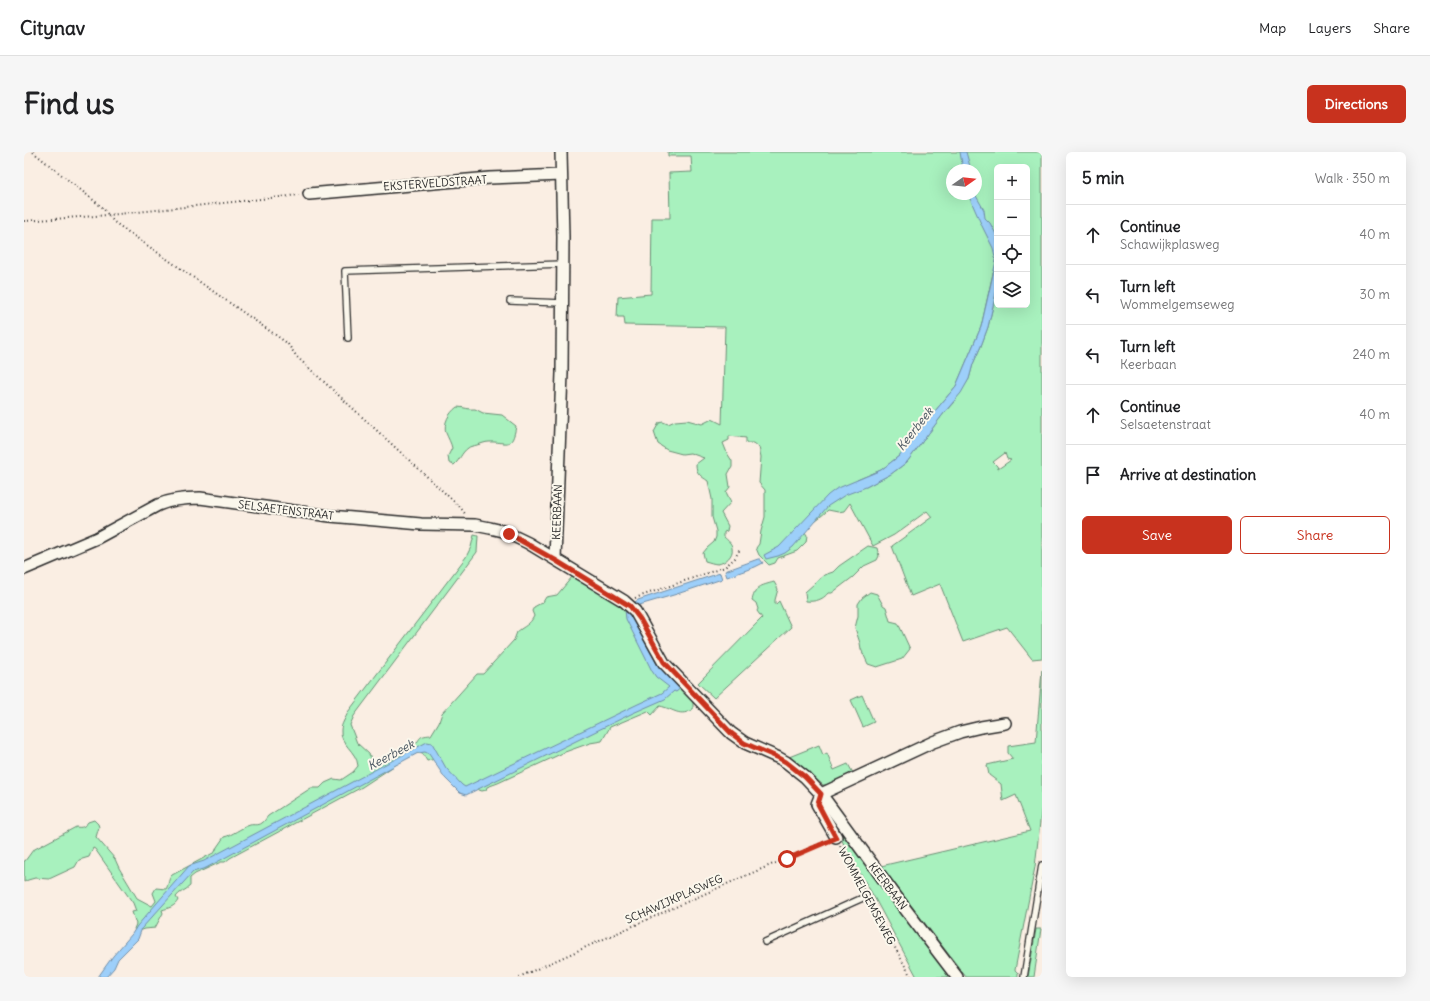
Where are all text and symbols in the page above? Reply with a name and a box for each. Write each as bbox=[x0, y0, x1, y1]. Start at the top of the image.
text: Citynav bbox=[20, 16, 85, 40]
text: Map bbox=[1259, 19, 1286, 37]
text: Layers bbox=[1308, 19, 1351, 37]
text: Share bbox=[1373, 19, 1410, 37]
button: Directions bbox=[1307, 85, 1406, 123]
text: Find us bbox=[24, 86, 115, 122]
north arrow bbox=[946, 164, 982, 200]
map controls bbox=[994, 164, 1030, 308]
button: + bbox=[994, 164, 1030, 200]
text: 5 min bbox=[1082, 167, 1124, 189]
text: Walk · 350 m bbox=[1315, 170, 1390, 187]
street label: EKSTERVELDSTRAAT bbox=[383, 172, 488, 194]
button: − bbox=[994, 200, 1030, 236]
text: Continue bbox=[1120, 217, 1181, 236]
icon: ahead bbox=[1082, 224, 1104, 246]
text: 40 m bbox=[1359, 226, 1390, 243]
button: locate bbox=[994, 236, 1030, 272]
text: Schawijkplasweg bbox=[1120, 236, 1220, 253]
button: layers bbox=[994, 272, 1030, 308]
text: Turn left bbox=[1120, 277, 1175, 296]
icon: left bbox=[1082, 284, 1104, 306]
text: 30 m bbox=[1360, 286, 1390, 303]
text: Wommelgemseweg bbox=[1120, 296, 1234, 313]
text: Turn left bbox=[1120, 337, 1175, 356]
icon: left bbox=[1082, 344, 1104, 366]
text: 240 m bbox=[1353, 346, 1390, 363]
text: Keerbaan bbox=[1120, 356, 1177, 373]
text: Continue bbox=[1120, 397, 1181, 416]
water label: Keerbeek bbox=[893, 403, 937, 453]
icon: ahead bbox=[1082, 404, 1104, 426]
text: 40 m bbox=[1359, 406, 1390, 423]
text: Selsaetenstraat bbox=[1120, 416, 1211, 433]
icon: arrive bbox=[1082, 464, 1104, 486]
text: Arrive at destination bbox=[1120, 465, 1256, 484]
street label: KEERBAAN bbox=[549, 484, 565, 540]
street label: SELSAETENSTRAAT bbox=[237, 497, 335, 523]
button: Save bbox=[1082, 516, 1232, 554]
button: Share bbox=[1240, 516, 1390, 554]
route end bbox=[500, 525, 518, 543]
water label: Keerbeek bbox=[365, 736, 417, 773]
street label: WOMMELGEMSEWEG bbox=[835, 845, 899, 947]
route start bbox=[778, 850, 796, 868]
street label: KEERBAAN bbox=[866, 860, 910, 912]
street label: SCHAWIJKPLASWEG bbox=[623, 871, 725, 927]

